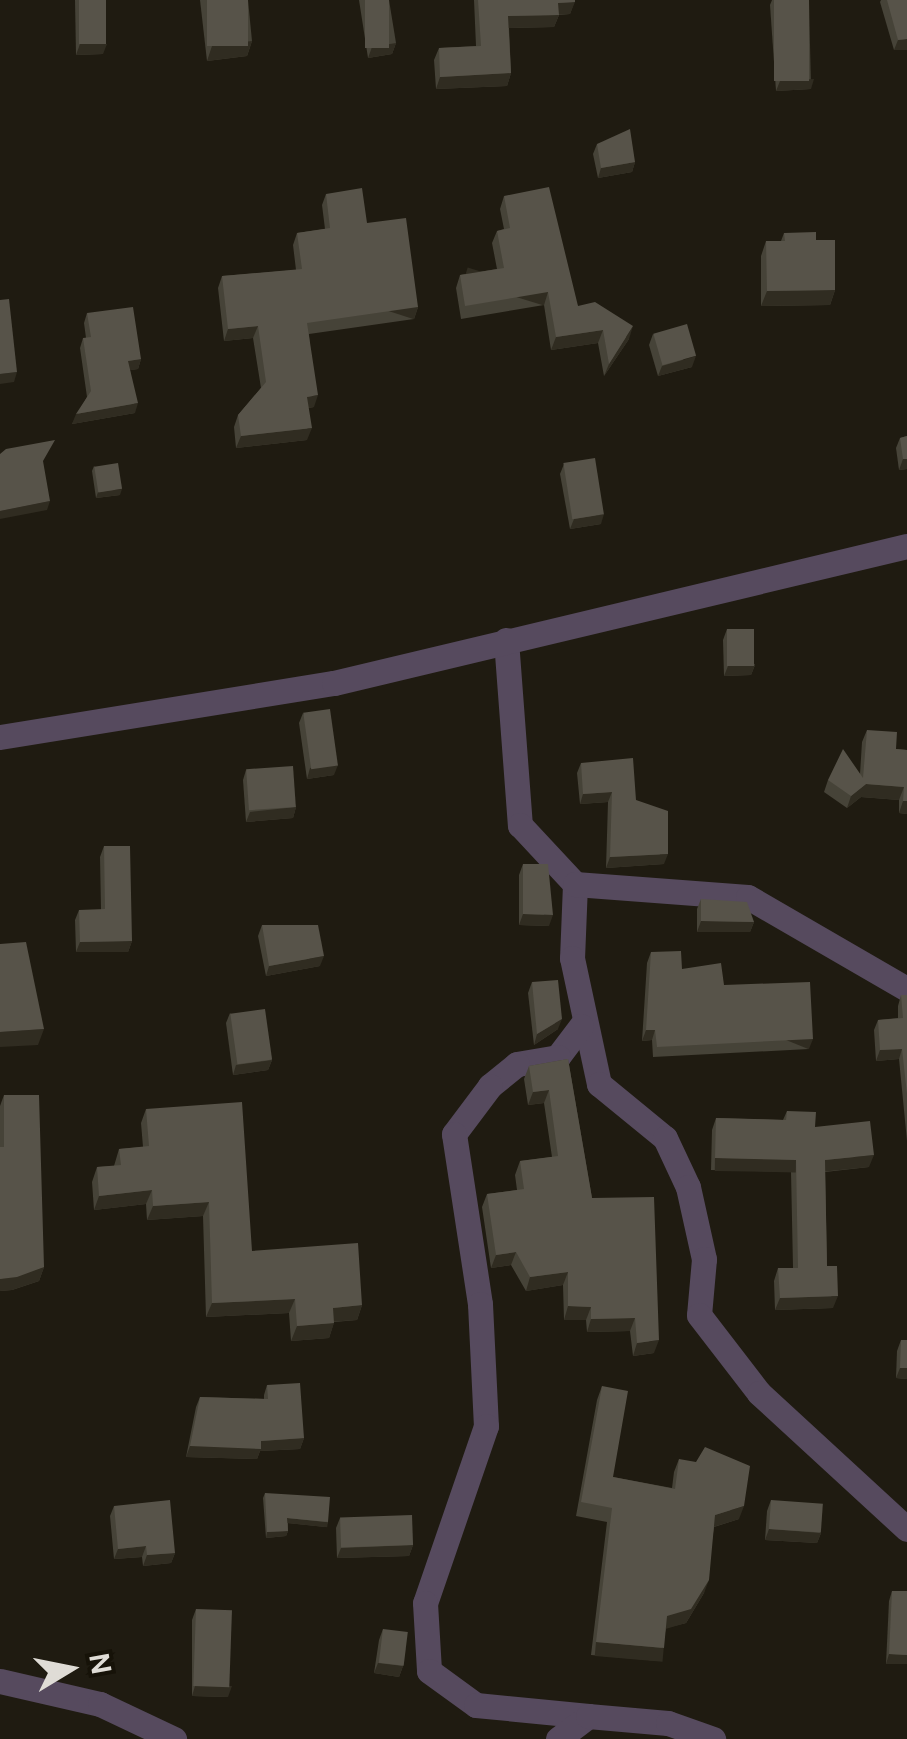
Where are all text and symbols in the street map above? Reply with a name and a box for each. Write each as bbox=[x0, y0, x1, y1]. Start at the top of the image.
north arrow bbox=[20, 1619, 120, 1719]
text: N bbox=[80, 1650, 120, 1677]

